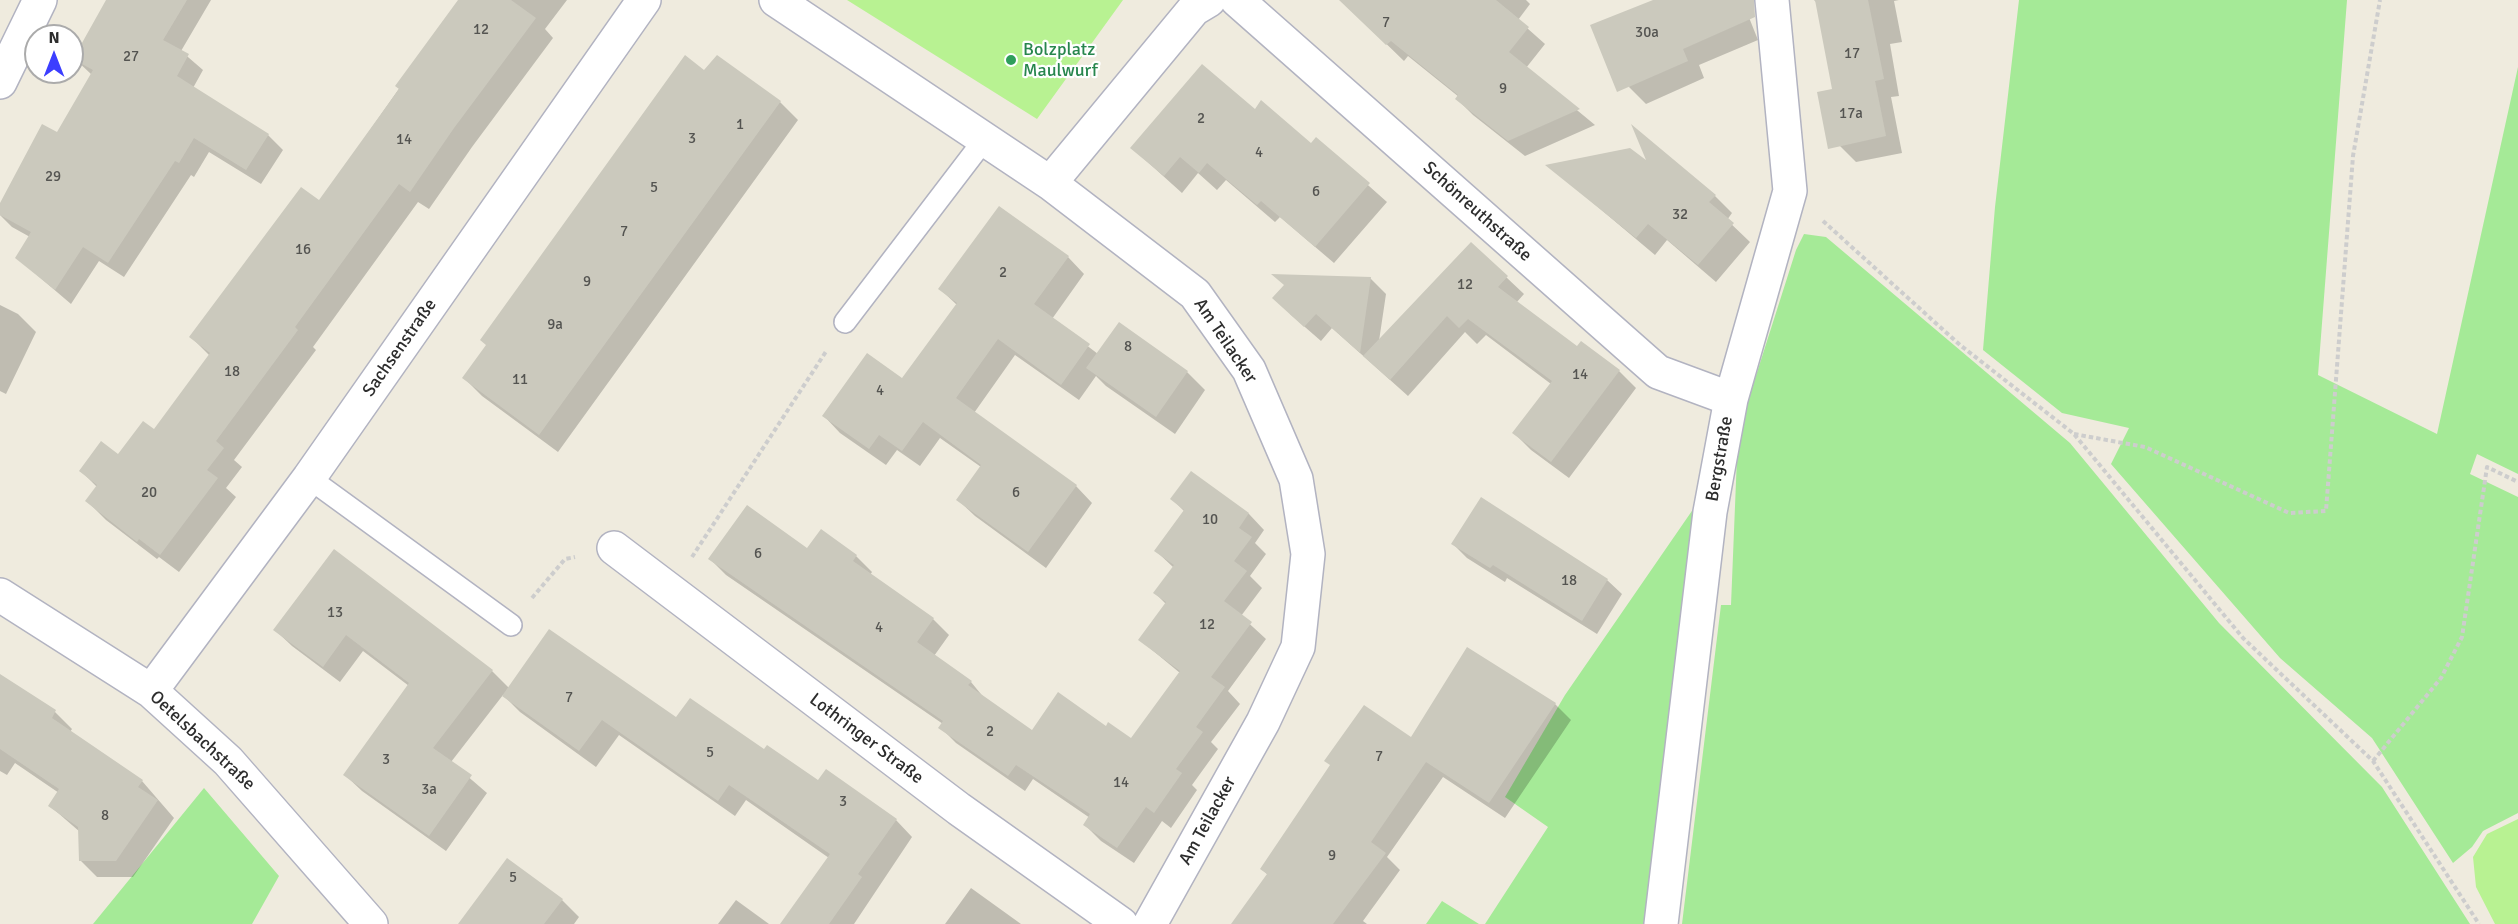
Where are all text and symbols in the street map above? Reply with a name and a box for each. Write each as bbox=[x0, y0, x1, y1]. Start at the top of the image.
house number: 7 bbox=[1382, 14, 1390, 32]
house number: 12 bbox=[473, 21, 489, 39]
north arrow bbox=[24, 24, 84, 84]
house number: 30a bbox=[1635, 24, 1659, 42]
text: N bbox=[48, 28, 60, 48]
place label: Bolzplatz Maulwurf bbox=[1023, 39, 1098, 82]
house number: 17 bbox=[1844, 45, 1860, 63]
house number: 27 bbox=[123, 48, 139, 66]
marker: Bolzplatz Maulwurf bbox=[1004, 53, 1018, 67]
house number: 9 bbox=[1499, 80, 1507, 98]
house number: 17a bbox=[1839, 105, 1863, 123]
house number: 2 bbox=[1197, 110, 1205, 128]
house number: 1 bbox=[736, 116, 744, 134]
house number: 3 bbox=[688, 130, 696, 148]
house number: 14 bbox=[396, 131, 412, 149]
house number: 4 bbox=[1255, 144, 1263, 162]
street label: Schönreuthstraße bbox=[1418, 158, 1536, 266]
house number: 29 bbox=[45, 168, 61, 186]
house number: 5 bbox=[650, 179, 658, 197]
house number: 6 bbox=[1312, 183, 1320, 201]
house number: 32 bbox=[1672, 206, 1688, 224]
house number: 7 bbox=[620, 223, 628, 241]
house number: 16 bbox=[295, 241, 311, 259]
house number: 2 bbox=[999, 264, 1007, 282]
house number: 9 bbox=[583, 273, 591, 291]
house number: 12 bbox=[1457, 276, 1473, 294]
street label: Am Teilacker bbox=[1189, 294, 1261, 388]
street label: Sachsenstraße bbox=[358, 295, 442, 401]
house number: 9a bbox=[547, 316, 563, 334]
house number: 8 bbox=[1124, 338, 1132, 356]
house number: 18 bbox=[224, 363, 240, 381]
house number: 14 bbox=[1572, 366, 1588, 384]
house number: 11 bbox=[512, 371, 528, 389]
house number: 4 bbox=[876, 382, 884, 400]
street label: Bergstraße bbox=[1702, 415, 1738, 503]
house number: 20 bbox=[141, 484, 157, 502]
house number: 6 bbox=[1012, 484, 1020, 502]
house number: 10 bbox=[1202, 511, 1218, 529]
house number: 6 bbox=[754, 545, 762, 563]
house number: 18 bbox=[1561, 572, 1577, 590]
house number: 13 bbox=[327, 604, 343, 622]
house number: 12 bbox=[1199, 616, 1215, 634]
house number: 4 bbox=[875, 619, 883, 637]
street label: Oetelsbachstraße bbox=[145, 687, 259, 795]
house number: 7 bbox=[565, 689, 573, 707]
street label: Lothringer Straße bbox=[805, 689, 927, 789]
house number: 2 bbox=[986, 723, 994, 741]
house number: 5 bbox=[706, 744, 714, 762]
house number: 7 bbox=[1375, 748, 1383, 766]
house number: 3 bbox=[382, 751, 390, 769]
street label: Am Teilacker bbox=[1175, 773, 1241, 869]
house number: 14 bbox=[1113, 774, 1129, 792]
house number: 3a bbox=[421, 781, 437, 799]
house number: 3 bbox=[839, 793, 847, 811]
house number: 8 bbox=[101, 807, 109, 825]
house number: 9 bbox=[1328, 847, 1336, 865]
house number: 5 bbox=[509, 869, 517, 887]

